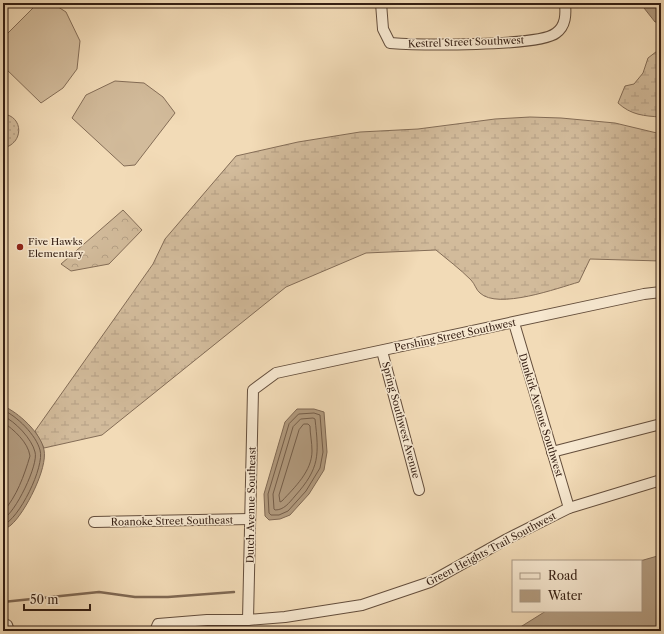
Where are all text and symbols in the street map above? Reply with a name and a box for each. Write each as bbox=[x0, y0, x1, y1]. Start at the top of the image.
street label: Kestrel Street Southwest bbox=[408, 33, 525, 51]
place label: Five Hawks Elementary bbox=[28, 235, 84, 260]
marker: Five Hawks Elementary bbox=[15, 242, 25, 252]
street label: Pershing Street Southwest bbox=[393, 316, 518, 354]
street label: Dunkirk Avenue Southwest bbox=[516, 351, 566, 479]
street label: Spring Southwest Avenue bbox=[379, 360, 423, 480]
street label: Dutch Avenue Southeast bbox=[243, 446, 259, 563]
street label: Green Heights Trail Southwest bbox=[424, 509, 559, 589]
street label: Roanoke Street Southeast bbox=[111, 513, 234, 529]
legend bbox=[512, 560, 642, 612]
text: Road bbox=[548, 568, 578, 583]
scale bar bbox=[24, 586, 90, 612]
text: Water bbox=[547, 588, 582, 603]
text: 50 m bbox=[30, 592, 59, 607]

